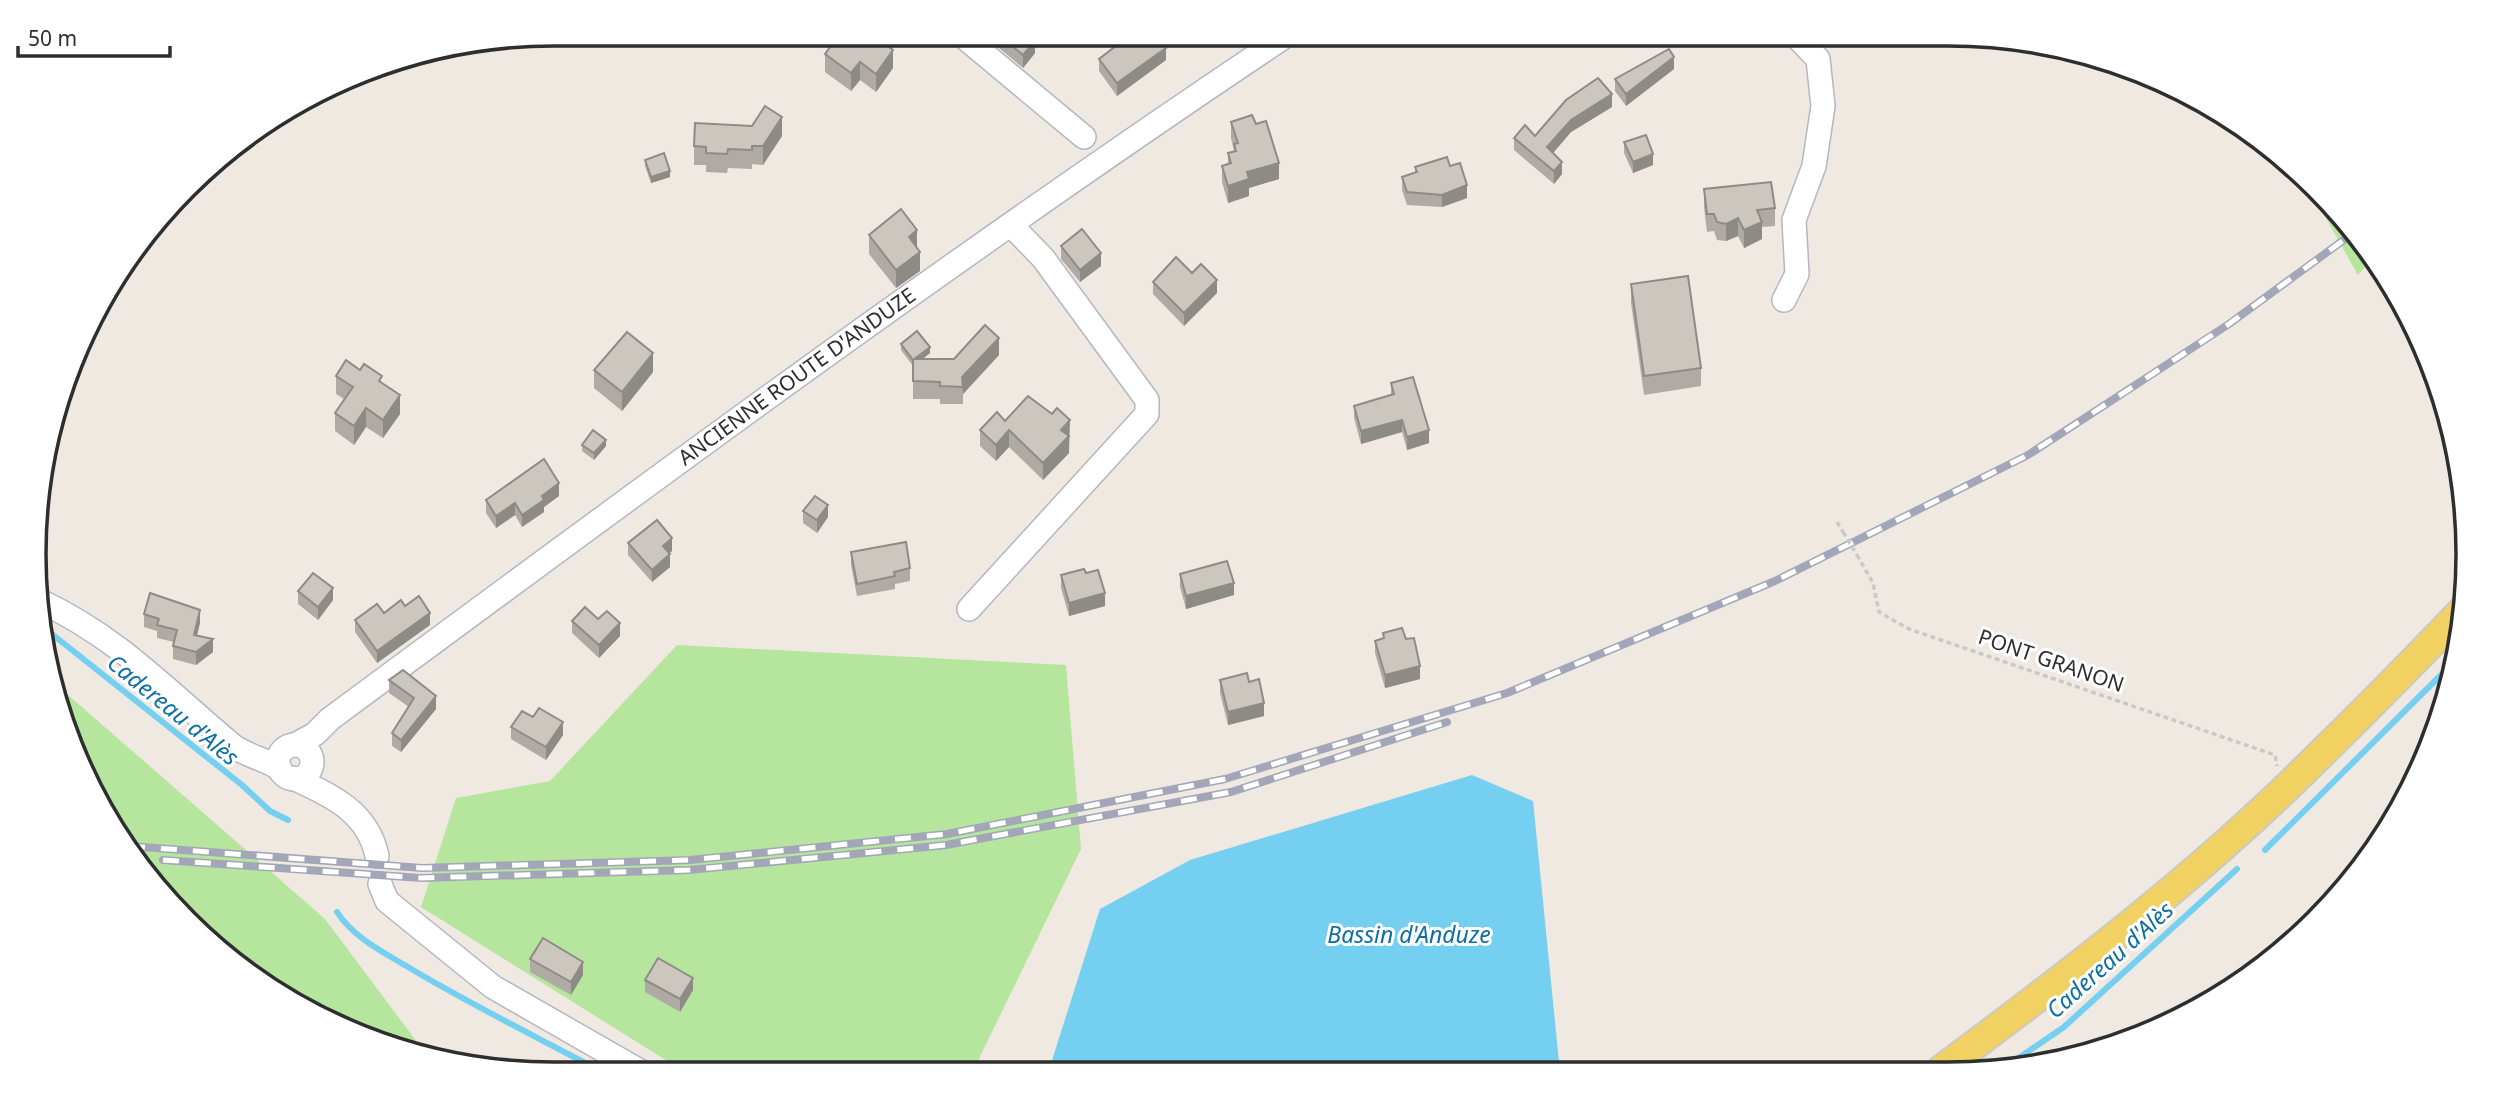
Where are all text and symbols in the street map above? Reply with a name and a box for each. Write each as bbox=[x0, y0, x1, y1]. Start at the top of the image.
scale bar bbox=[18, 14, 170, 58]
text: 50 m bbox=[28, 24, 77, 52]
street label: ANCIENNE ROUTE D'ANDUZE bbox=[672, 281, 921, 471]
street label: PONT GRANON bbox=[1975, 622, 2128, 698]
water label: Cadereau d'Alès bbox=[101, 646, 246, 772]
water label: Cadereau d'Alès bbox=[2039, 893, 2180, 1025]
water label: Bassin d'Anduze bbox=[1327, 918, 1491, 950]

